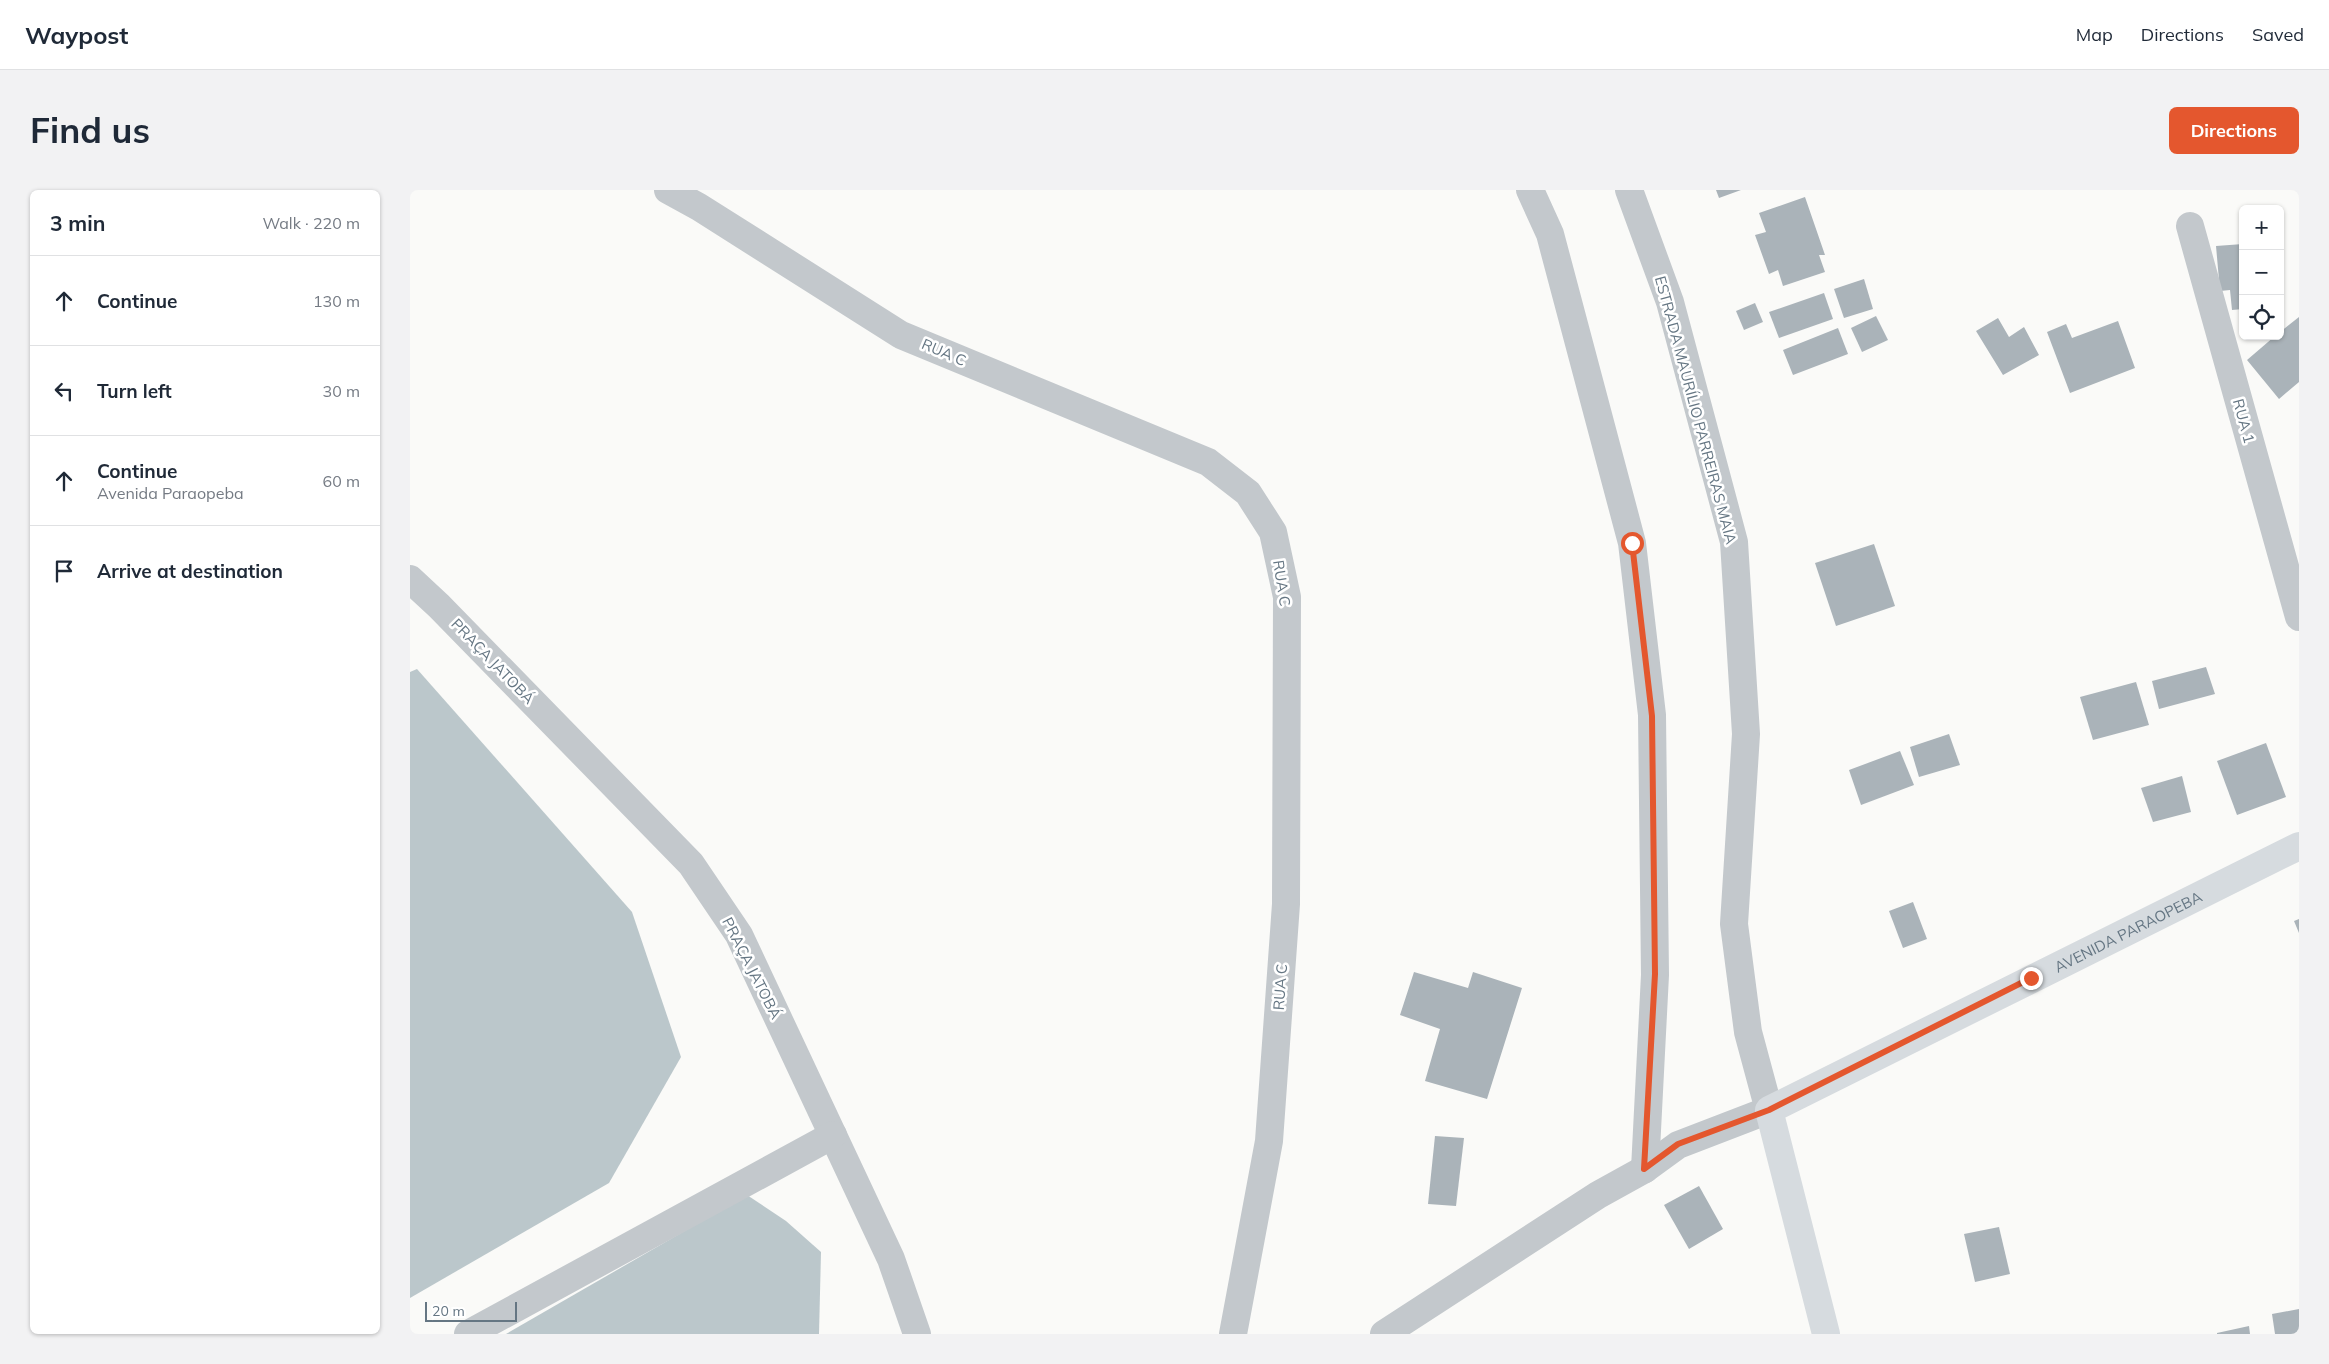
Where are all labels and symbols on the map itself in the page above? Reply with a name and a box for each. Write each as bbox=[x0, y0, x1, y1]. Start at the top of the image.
street label: ESTRADA MAURÍLIO PARREIRAS MAIA bbox=[1651, 274, 1741, 546]
street label: RUA C bbox=[919, 334, 969, 370]
street label: RUA 1 bbox=[2229, 397, 2259, 445]
route start bbox=[1621, 532, 1644, 555]
street label: RUA C bbox=[1269, 559, 1295, 607]
street label: PRAÇA JATOBÁ bbox=[447, 614, 539, 708]
street label: AVENIDA PARAOPEBA bbox=[2051, 886, 2205, 976]
street label: PRAÇA JATOBÁ bbox=[718, 914, 786, 1022]
street label: RUA C bbox=[1269, 963, 1291, 1011]
route end bbox=[2020, 967, 2043, 990]
scale bar bbox=[425, 1299, 518, 1322]

